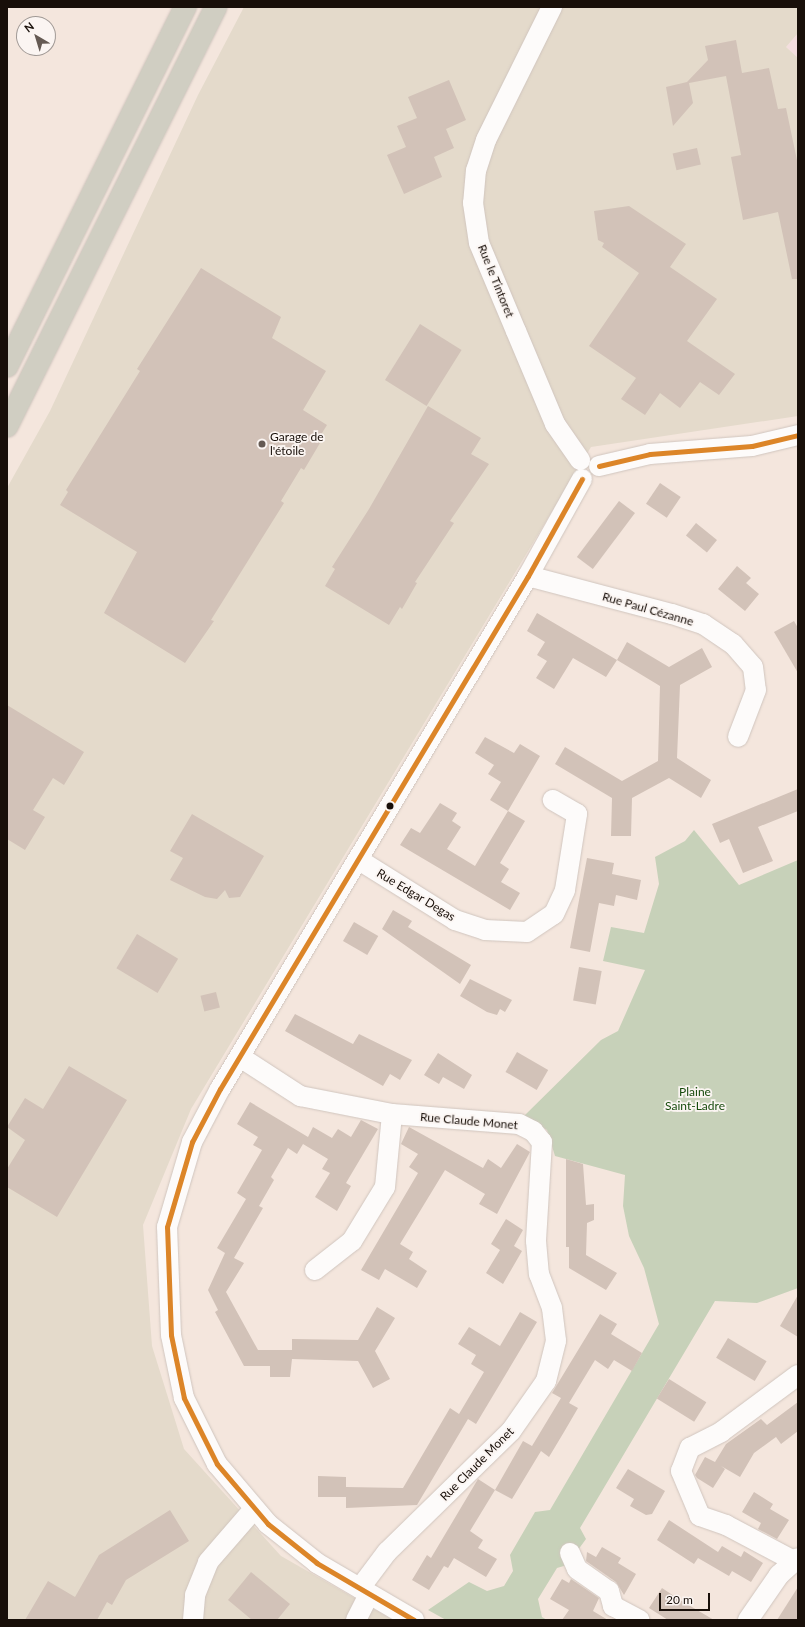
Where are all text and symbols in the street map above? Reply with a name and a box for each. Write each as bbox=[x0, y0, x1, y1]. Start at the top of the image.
north arrow bbox=[16, 16, 56, 56]
text: N bbox=[22, 19, 36, 35]
street label: Rue le Tintoret bbox=[475, 242, 517, 320]
place label: Garage de l'étoile bbox=[270, 430, 324, 458]
marker: Garage de l'étoile bbox=[257, 439, 267, 449]
street label: Rue Paul Cézanne bbox=[601, 589, 695, 629]
unlabelled marker bbox=[385, 801, 395, 811]
street label: Rue Edgar Degas bbox=[374, 866, 458, 924]
park label: Plaine Saint-Ladre bbox=[665, 1085, 725, 1113]
street label: Rue Claude Monet bbox=[420, 1110, 518, 1132]
street label: Rue Claude Monet bbox=[437, 1424, 517, 1504]
scale bar bbox=[661, 1585, 712, 1611]
text: 20 m bbox=[666, 1592, 693, 1607]

